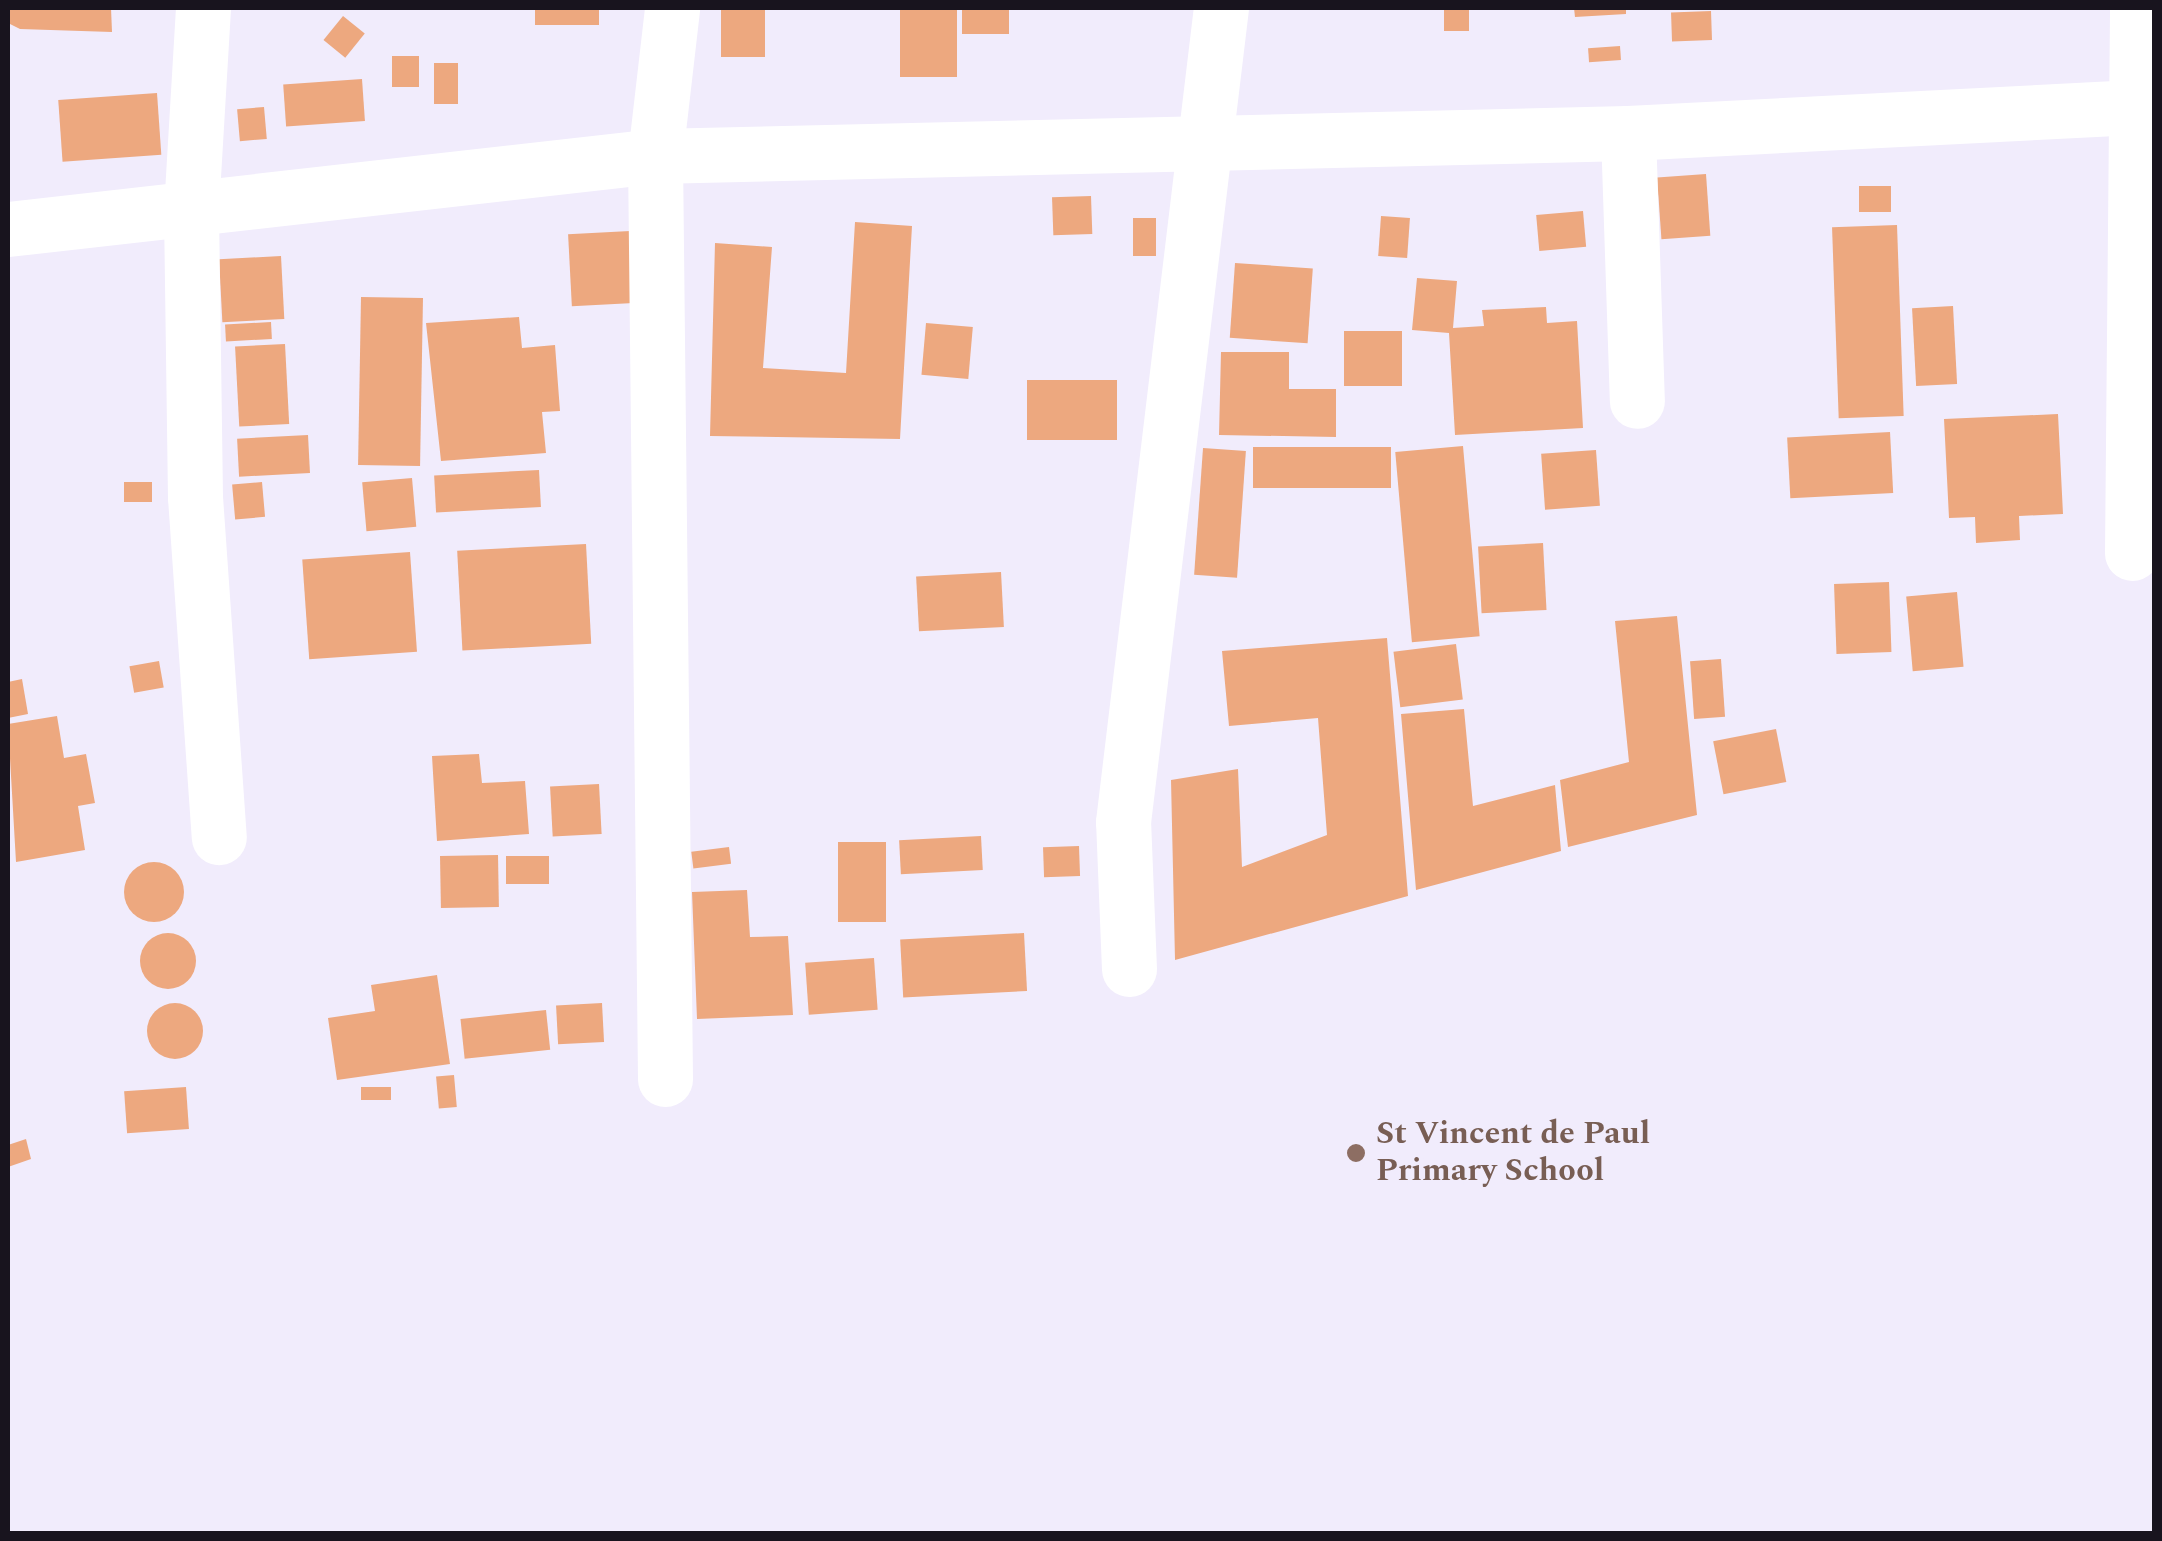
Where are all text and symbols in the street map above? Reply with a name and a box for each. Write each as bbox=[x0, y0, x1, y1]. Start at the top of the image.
place label: St Vincent de Paul Primary School bbox=[1376, 1116, 1650, 1191]
marker: St Vincent de Paul Primary School bbox=[1345, 1142, 1367, 1164]

